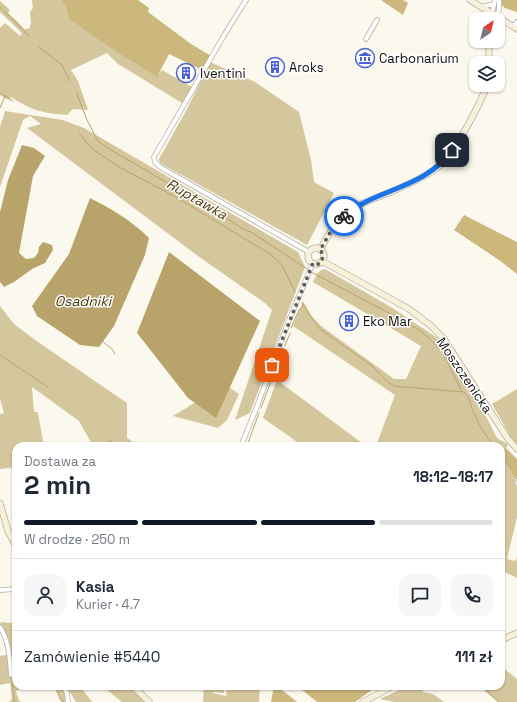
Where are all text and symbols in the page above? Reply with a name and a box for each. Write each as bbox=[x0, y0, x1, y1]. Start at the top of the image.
north arrow bbox=[469, 12, 505, 48]
map controls bbox=[469, 12, 505, 92]
museum icon: Carbonarium bbox=[354, 47, 376, 69]
place label: Carbonarium bbox=[379, 50, 459, 67]
building icon: Aroks bbox=[264, 56, 286, 78]
button: layers bbox=[469, 56, 505, 92]
place label: Aroks bbox=[289, 59, 324, 76]
building icon: Iventini bbox=[175, 62, 197, 84]
place label: Iventini bbox=[200, 65, 246, 82]
pin bbox=[435, 133, 469, 167]
icon: home bbox=[441, 139, 463, 161]
water label: Ruptawka bbox=[163, 174, 231, 224]
courier bbox=[324, 196, 364, 236]
icon: bike bbox=[333, 205, 355, 227]
water label: Osadniki bbox=[55, 292, 113, 310]
building icon: Eko Mar bbox=[338, 310, 360, 332]
place label: Eko Mar bbox=[363, 313, 412, 330]
street label: Moszczenicka bbox=[433, 334, 496, 417]
pin bbox=[255, 348, 289, 382]
icon: bag bbox=[261, 354, 283, 376]
text: Dostawa za bbox=[24, 453, 96, 470]
text: 18:12–18:17 bbox=[413, 467, 493, 486]
text: 2 min bbox=[24, 468, 91, 502]
text: W drodze · 250 m bbox=[24, 531, 130, 548]
button: person bbox=[24, 574, 66, 616]
button: chat bbox=[399, 574, 441, 616]
button: phone bbox=[451, 574, 493, 616]
text: Kasia bbox=[76, 577, 115, 596]
text: Kurier · 4.7 bbox=[76, 596, 140, 613]
text: Zamówienie #5440 bbox=[24, 647, 160, 666]
text: 111 zł bbox=[455, 647, 493, 666]

